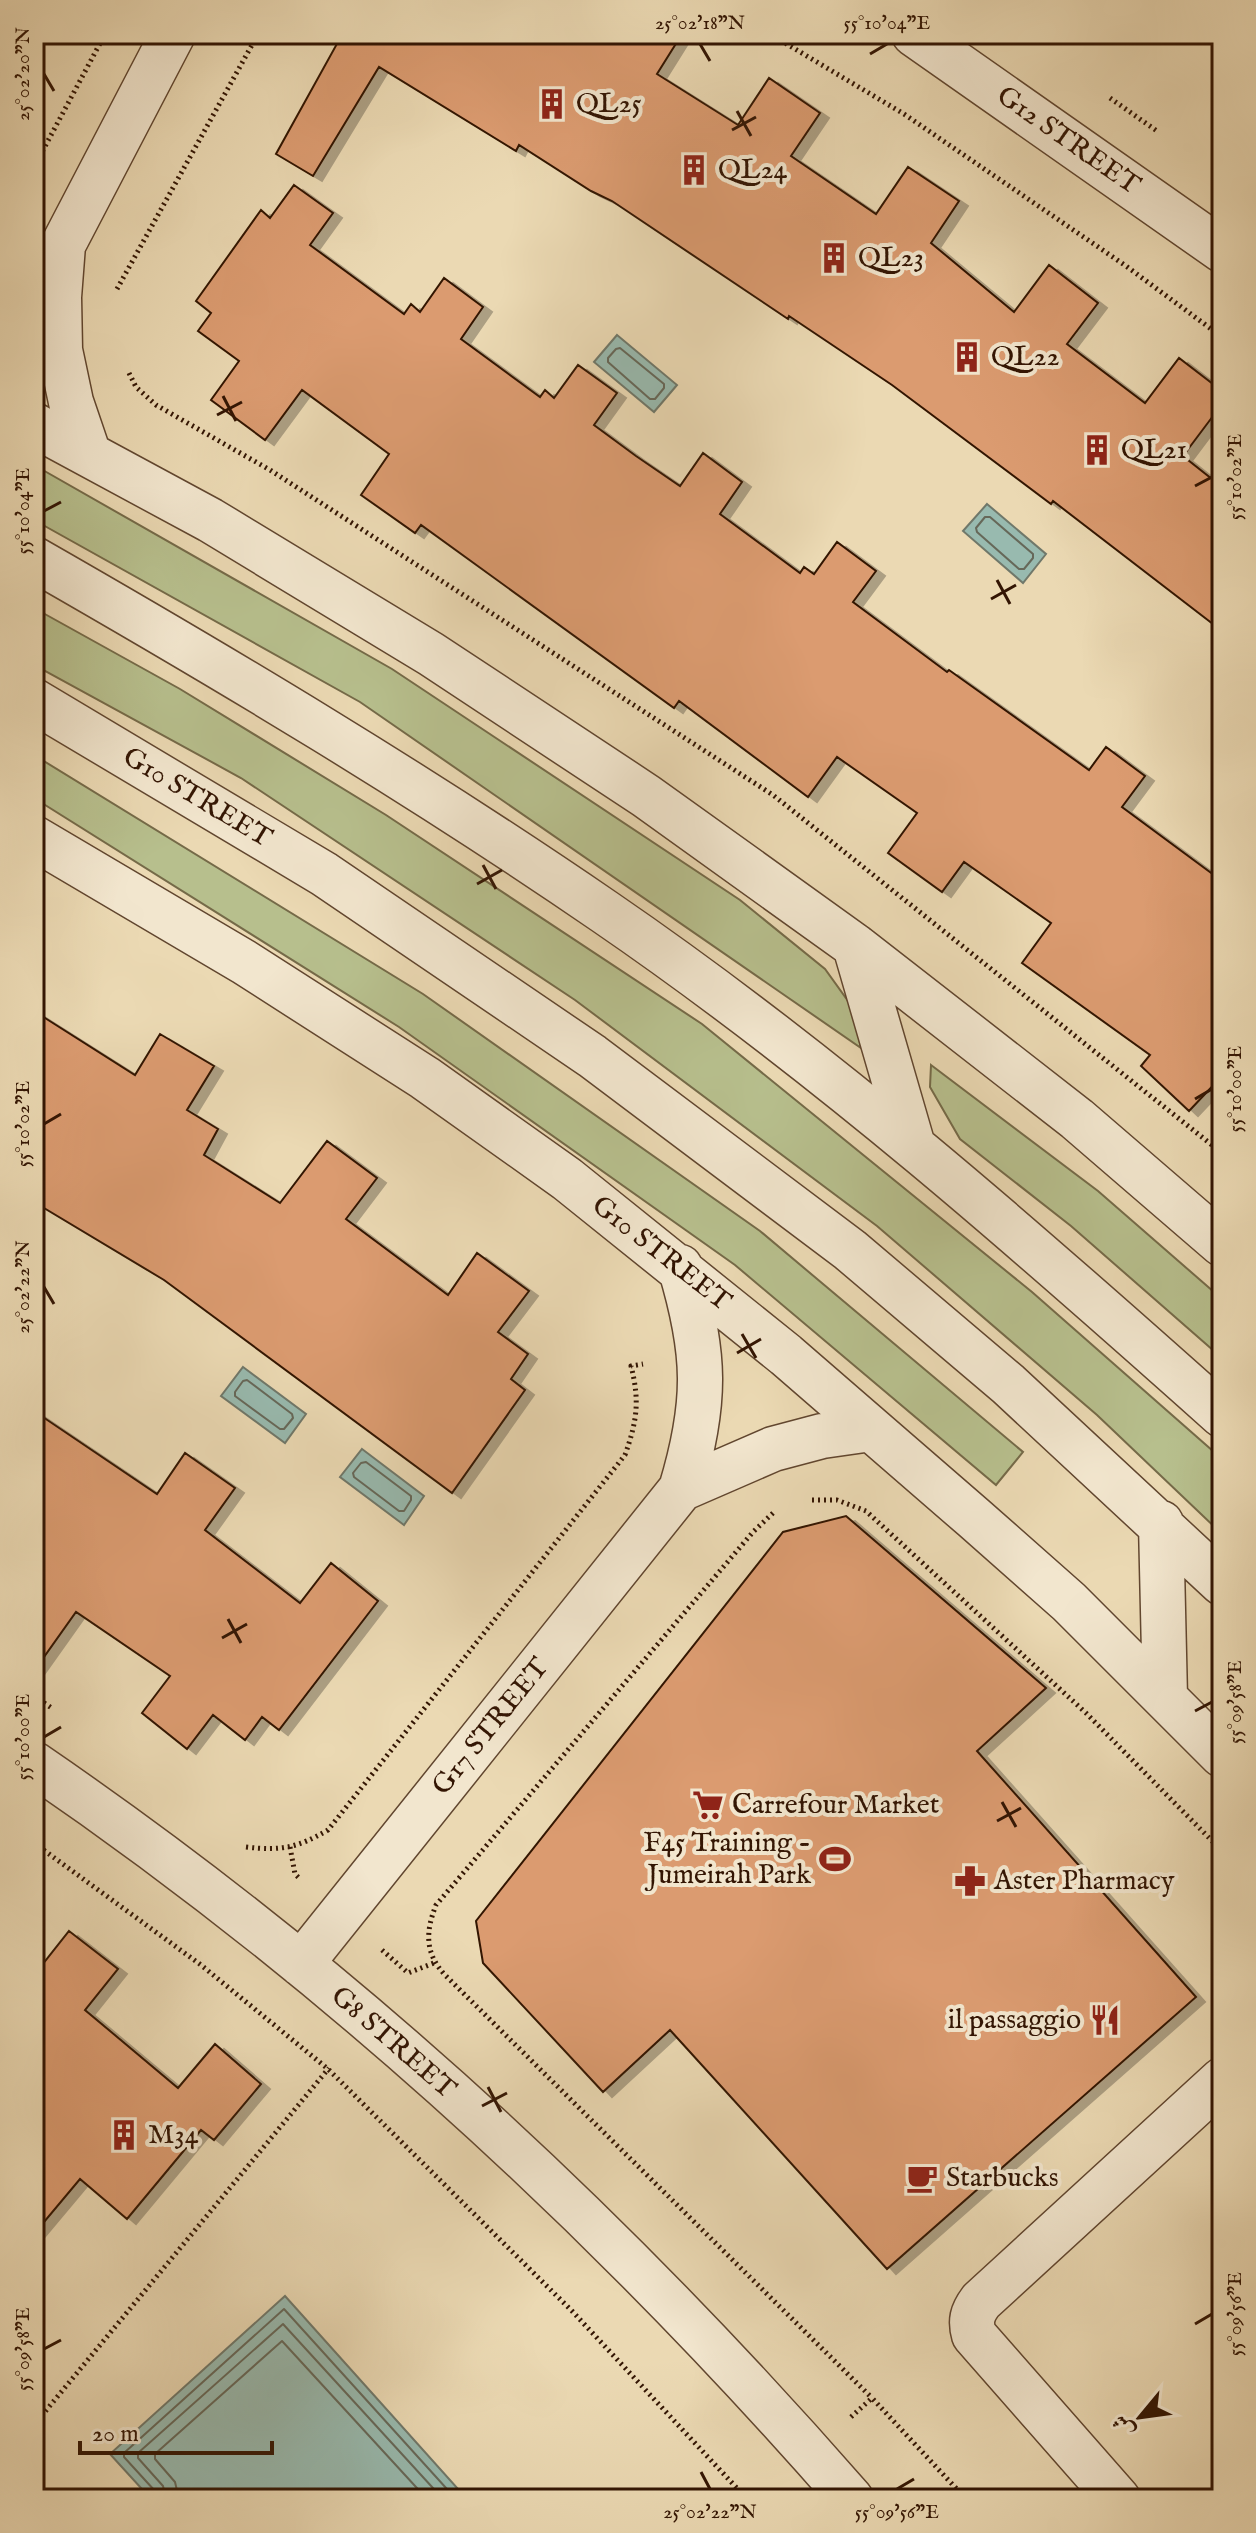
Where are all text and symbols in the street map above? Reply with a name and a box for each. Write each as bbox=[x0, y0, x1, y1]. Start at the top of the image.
text: 25°02'18"N bbox=[655, 11, 745, 36]
text: 55°10'04"E bbox=[844, 11, 931, 36]
text: 25°02'20"N bbox=[11, 27, 36, 121]
street label: G12 STREET bbox=[990, 79, 1147, 204]
building icon: QL25 bbox=[535, 87, 569, 121]
place label: QL25 bbox=[576, 87, 642, 122]
building icon: QL24 bbox=[677, 153, 711, 187]
place label: QL24 bbox=[718, 153, 788, 188]
building icon: QL23 bbox=[817, 241, 851, 275]
place label: QL23 bbox=[858, 241, 924, 276]
building icon: QL22 bbox=[950, 340, 984, 374]
place label: QL22 bbox=[991, 340, 1060, 375]
building icon: QL21 bbox=[1080, 433, 1114, 467]
place label: QL21 bbox=[1121, 433, 1187, 468]
text: 55°10'02"E bbox=[1223, 434, 1248, 520]
text: 55°10'04"E bbox=[11, 467, 36, 554]
street label: G10 STREET bbox=[116, 740, 278, 856]
text: 55°10'00"E bbox=[1223, 1045, 1248, 1132]
text: 55°10'02"E bbox=[11, 1081, 36, 1167]
street label: G10 STREET bbox=[584, 1189, 738, 1320]
text: 25°02'22"N bbox=[11, 1240, 36, 1334]
street label: G17 STREET bbox=[425, 1651, 558, 1803]
text: 55°09'58"E bbox=[1223, 1660, 1248, 1744]
text: 55°10'00"E bbox=[11, 1693, 36, 1780]
supermarket icon: Carrefour Market bbox=[691, 1788, 725, 1822]
place label: Carrefour Market bbox=[732, 1788, 940, 1823]
place label: F45 Training - Jumeirah Park bbox=[644, 1826, 812, 1893]
sports icon: F45 Training - Jumeirah Park bbox=[818, 1842, 852, 1876]
pharmacy icon: Aster Pharmacy bbox=[953, 1864, 987, 1898]
place label: Aster Pharmacy bbox=[993, 1864, 1175, 1899]
street label: G8 STREET bbox=[323, 1979, 463, 2107]
place label: il passaggio bbox=[948, 2003, 1081, 2038]
restaurant icon: il passaggio bbox=[1088, 2003, 1122, 2037]
building icon: M34 bbox=[107, 2118, 141, 2152]
place label: M34 bbox=[148, 2118, 199, 2153]
cafe icon: Starbucks bbox=[905, 2161, 939, 2195]
place label: Starbucks bbox=[946, 2161, 1059, 2196]
text: 55°09'56"E bbox=[1223, 2272, 1248, 2356]
text: 55°09'58"E bbox=[11, 2307, 36, 2391]
north arrow bbox=[1100, 2377, 1180, 2457]
scale bar bbox=[80, 2405, 272, 2455]
text: ش bbox=[1107, 2409, 1142, 2442]
text: 20 m bbox=[92, 2419, 139, 2450]
text: 25°02'22"N bbox=[663, 2500, 757, 2525]
text: 55°09'56"E bbox=[855, 2500, 939, 2525]

